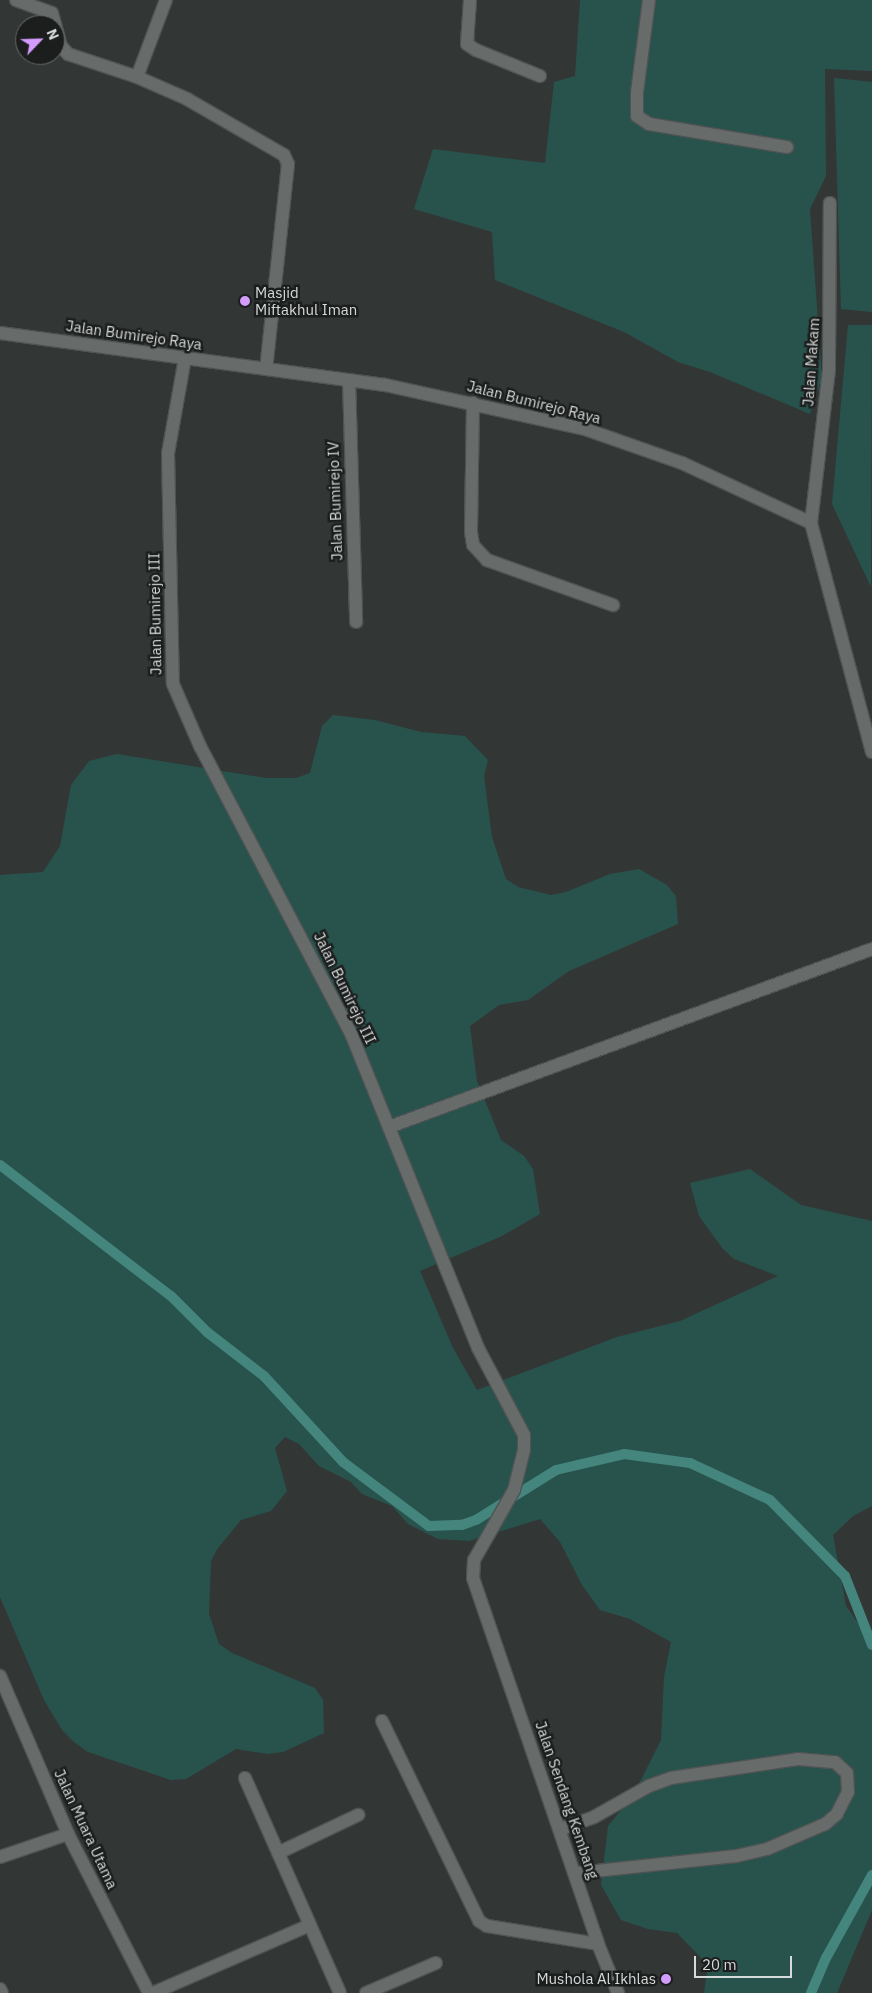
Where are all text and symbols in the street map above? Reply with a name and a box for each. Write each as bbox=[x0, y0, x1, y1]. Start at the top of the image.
north arrow bbox=[15, 15, 65, 65]
text: N bbox=[43, 26, 63, 43]
place label: Masjid Miftakhul Iman bbox=[255, 283, 357, 318]
marker: Masjid Miftakhul Iman bbox=[239, 295, 251, 307]
street label: Jalan Bumirejo Raya bbox=[65, 317, 203, 353]
street label: Jalan Makam bbox=[799, 317, 823, 407]
street label: Jalan Bumirejo Raya bbox=[465, 377, 603, 427]
street label: Jalan Bumirejo IV bbox=[324, 441, 346, 561]
street label: Jalan Bumirejo III bbox=[145, 553, 165, 675]
street label: Jalan Bumirejo III bbox=[310, 929, 380, 1047]
street label: Jalan Sendang Kembang bbox=[532, 1719, 602, 1881]
street label: Jalan Muara Utama bbox=[50, 1766, 122, 1892]
scale bar bbox=[697, 1946, 794, 1978]
text: 20 m bbox=[702, 1955, 737, 1974]
place label: Mushola Al Ikhlas bbox=[536, 1970, 656, 1988]
marker: Mushola Al Ikhlas bbox=[660, 1973, 672, 1985]

